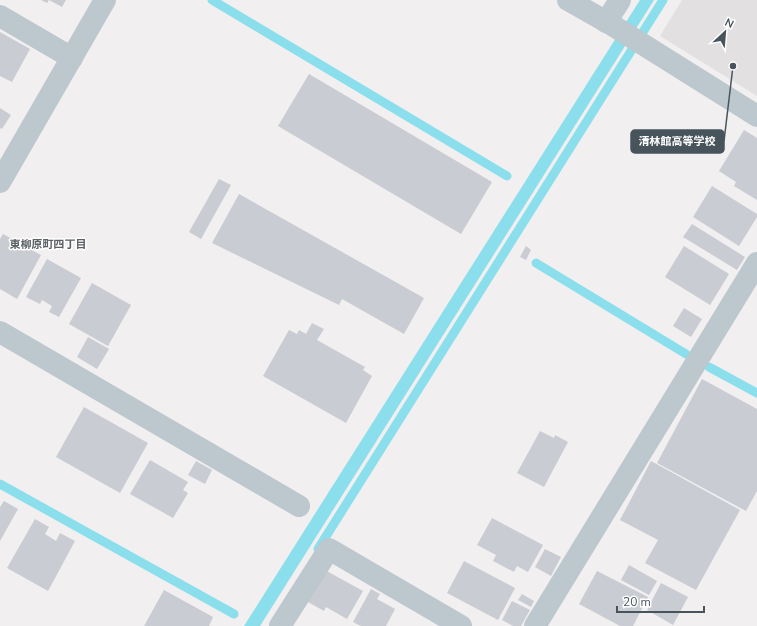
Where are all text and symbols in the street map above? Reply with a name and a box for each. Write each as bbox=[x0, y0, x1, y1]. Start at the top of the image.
north arrow bbox=[705, 12, 745, 52]
text: N bbox=[722, 15, 736, 32]
callout: 清林館高等学校 bbox=[631, 130, 724, 153]
text: 清林館高等学校 bbox=[639, 134, 716, 149]
district label: 東柳原町四丁目 bbox=[10, 237, 87, 252]
scale bar bbox=[617, 588, 704, 614]
text: 20 m bbox=[623, 594, 651, 610]

